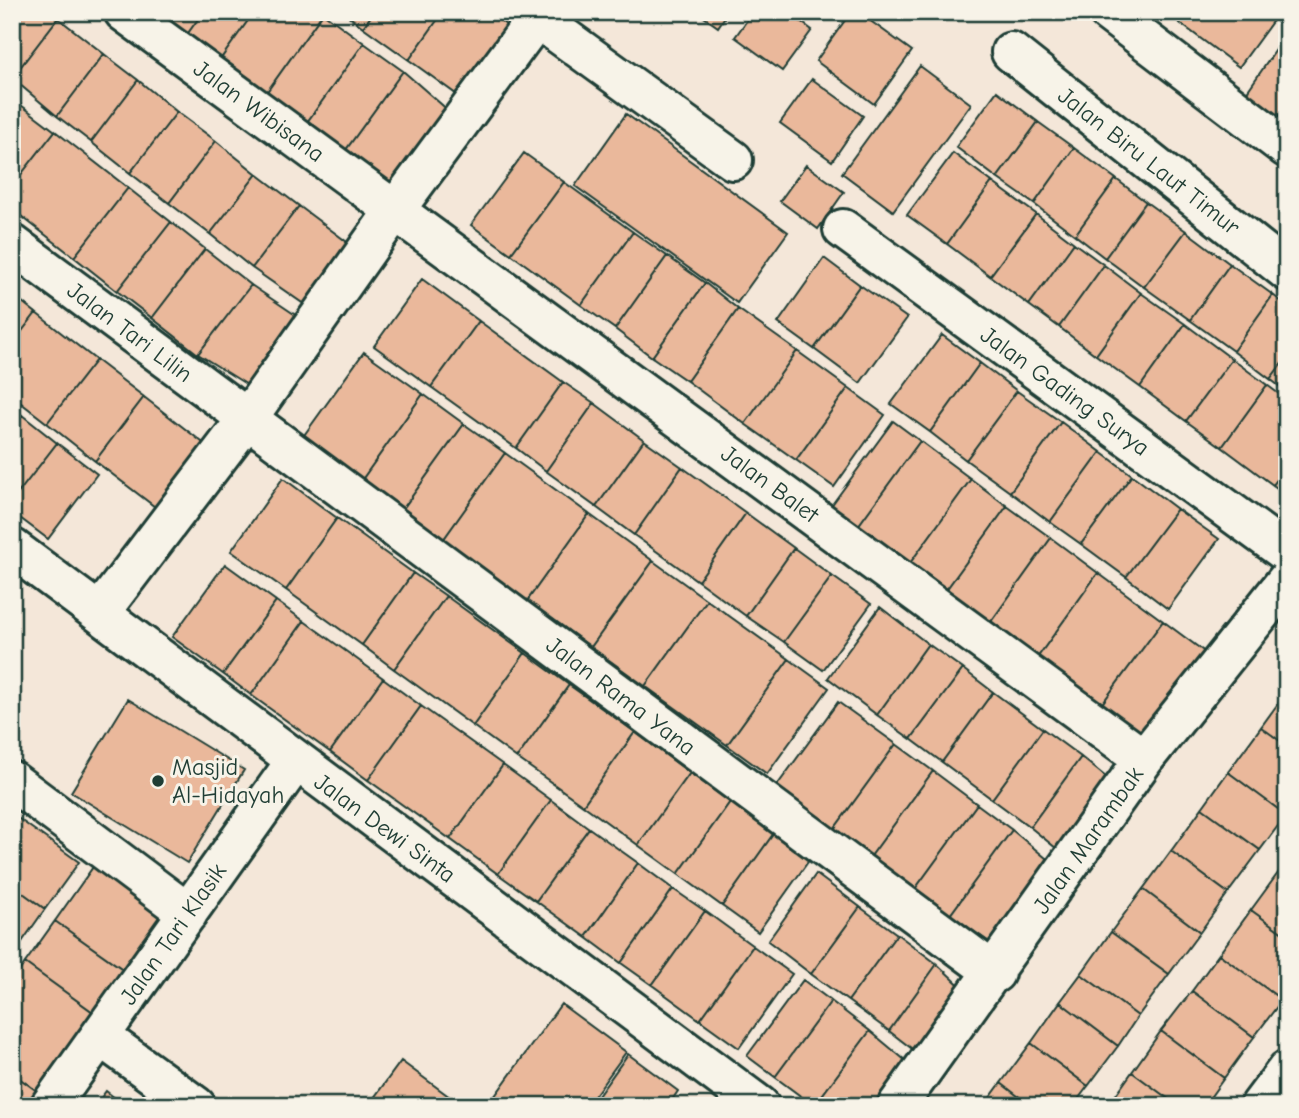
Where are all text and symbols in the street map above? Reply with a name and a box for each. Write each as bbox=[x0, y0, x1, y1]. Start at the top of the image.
street label: Jalan Wibisana bbox=[188, 54, 330, 168]
street label: Jalan Biru Laut Timur bbox=[1052, 81, 1246, 241]
street label: Jalan Tari Lilin bbox=[62, 276, 198, 388]
street label: Jalan Gading Surya bbox=[975, 320, 1155, 462]
street label: Jalan Balet bbox=[716, 439, 825, 529]
street label: Jalan Rama Yana bbox=[541, 631, 701, 761]
place label: Masjid Al-Hidayah bbox=[172, 753, 284, 809]
street label: Jalan Marambak bbox=[1027, 761, 1149, 919]
street label: Jalan Dewi Sinta bbox=[309, 767, 461, 889]
marker: Masjid Al-Hidayah bbox=[150, 773, 166, 789]
street label: Jalan Tari Klasik bbox=[114, 858, 232, 1010]

